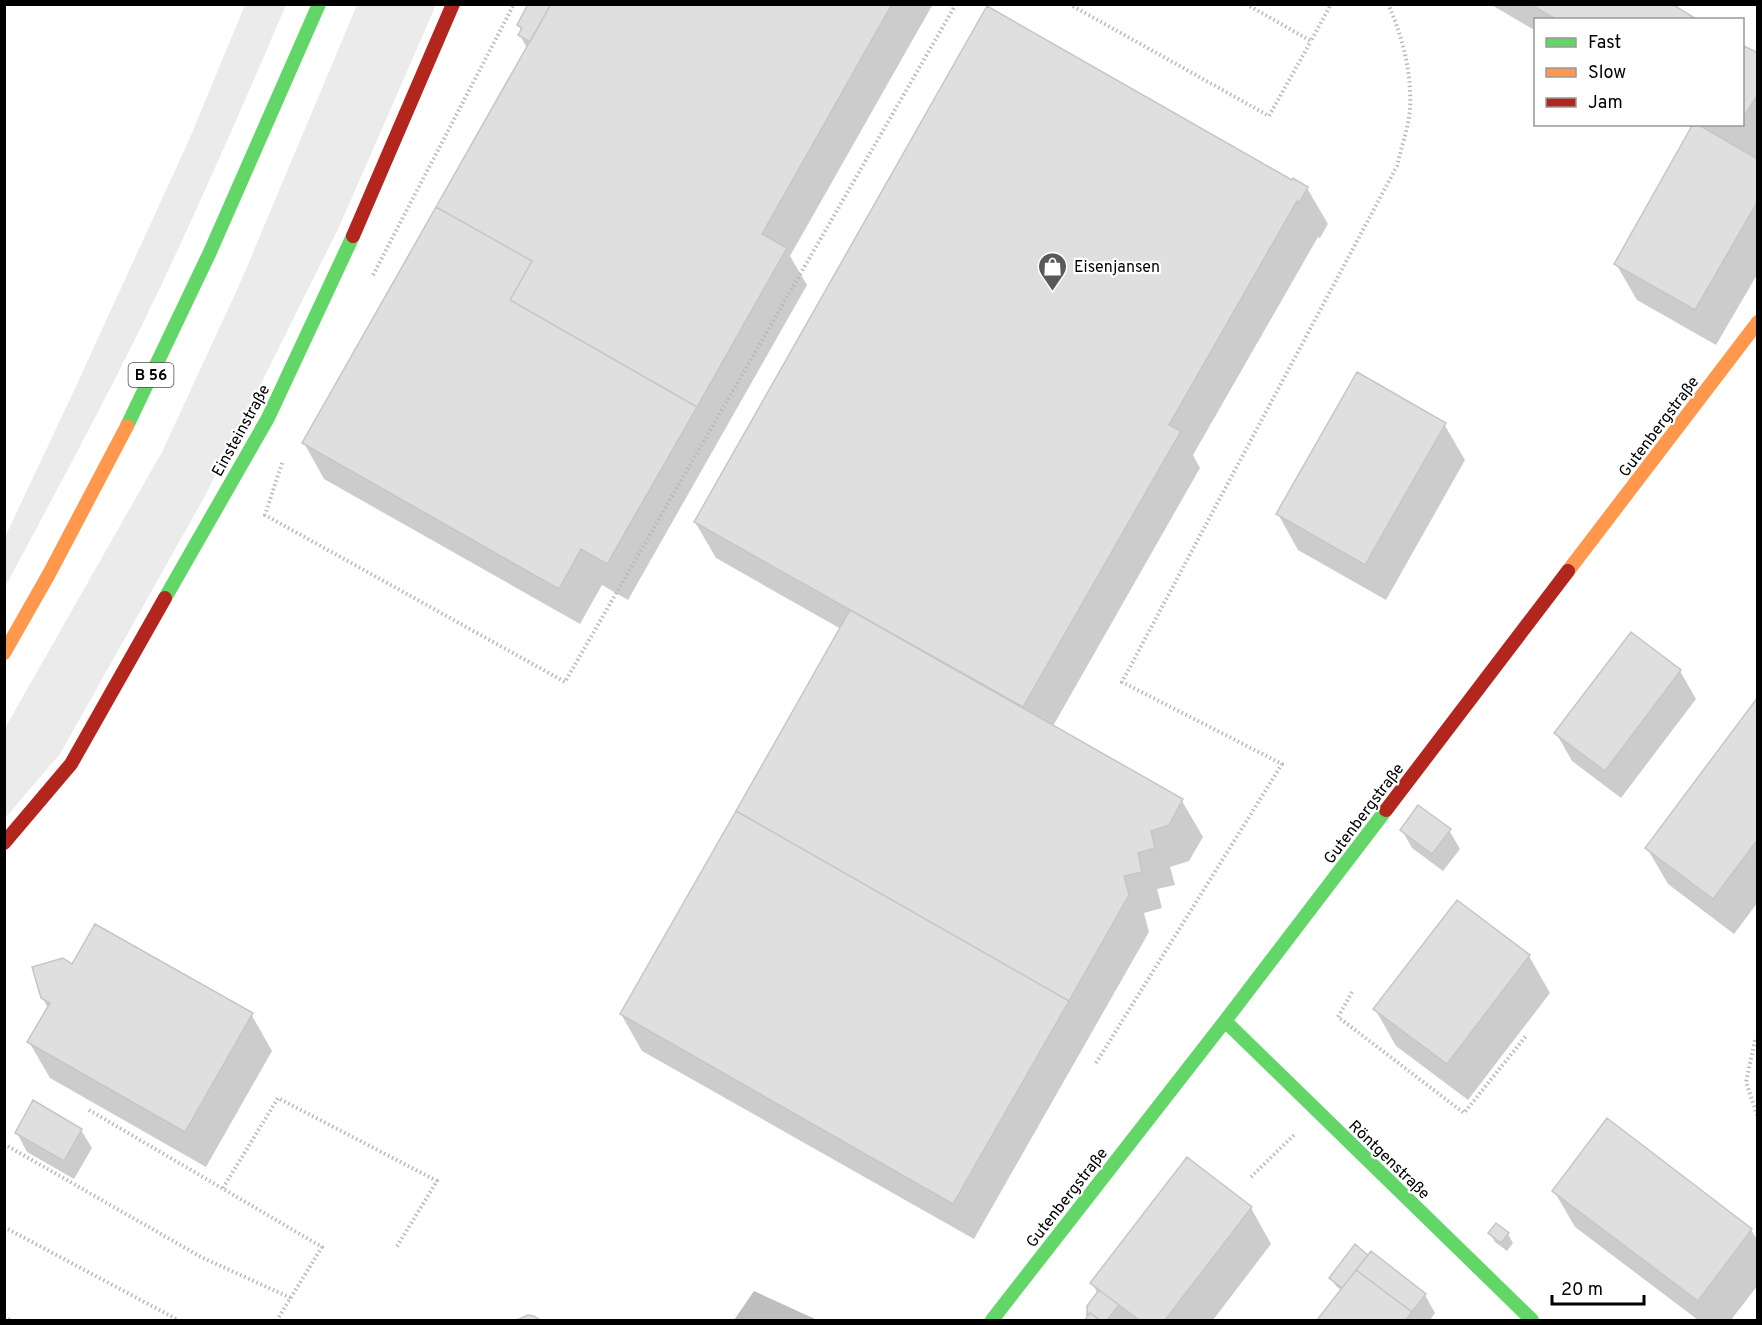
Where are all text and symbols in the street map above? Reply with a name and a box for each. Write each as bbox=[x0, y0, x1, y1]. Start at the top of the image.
legend bbox=[1534, 18, 1744, 126]
text: Fast bbox=[1588, 32, 1621, 55]
text: Slow bbox=[1588, 62, 1626, 85]
text: Jam bbox=[1588, 92, 1623, 115]
shop icon: Eisenjansen bbox=[1037, 250, 1069, 292]
place label: Eisenjansen bbox=[1074, 258, 1160, 278]
road number: B 56 bbox=[128, 363, 174, 387]
street label: Gutenbergstraße bbox=[1615, 373, 1704, 482]
street label: Einsteinstraße bbox=[208, 381, 275, 480]
street label: Gutenbergstraße bbox=[1320, 760, 1409, 869]
street label: Röntgenstraße bbox=[1344, 1117, 1434, 1204]
street label: Gutenbergstraße bbox=[1022, 1144, 1113, 1252]
scale bar bbox=[1552, 1268, 1644, 1306]
text: 20 m bbox=[1561, 1279, 1603, 1302]

